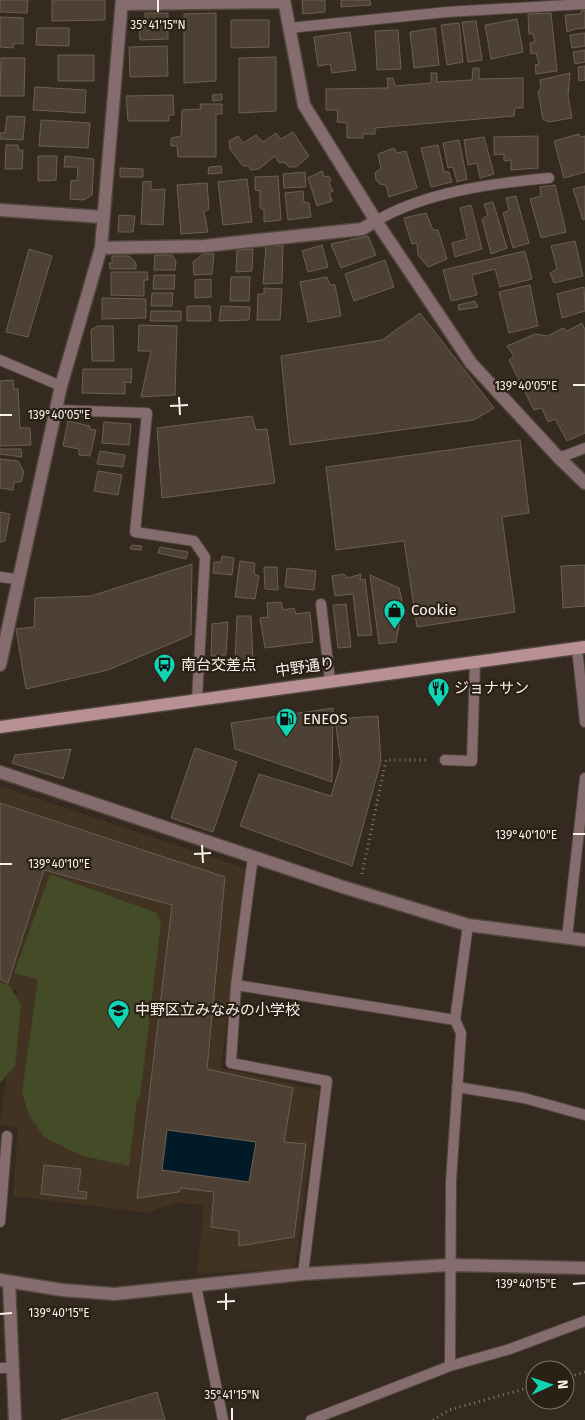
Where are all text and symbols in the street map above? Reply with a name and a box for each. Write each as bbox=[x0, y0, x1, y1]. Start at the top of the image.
text: 35°41'15"N bbox=[130, 18, 186, 32]
text: 139°40'05"E bbox=[495, 379, 557, 393]
text: 139°40'05"E bbox=[28, 408, 90, 422]
shop icon: Cookie bbox=[383, 598, 407, 629]
place label: Cookie bbox=[411, 601, 457, 619]
bus stop icon: 南台交差点 bbox=[153, 653, 177, 684]
street label: 中野通り bbox=[274, 654, 336, 680]
place label: 南台交差点 bbox=[181, 656, 256, 674]
restaurant icon: ジョナサン bbox=[426, 676, 450, 707]
place label: ジョナサン bbox=[454, 679, 529, 697]
fuel station icon: ENEOS bbox=[275, 707, 299, 738]
place label: ENEOS bbox=[303, 710, 348, 728]
text: 139°40'10"E bbox=[495, 828, 557, 842]
text: 139°40'10"E bbox=[28, 857, 90, 871]
school or university icon: 中野区立みなみの小学校 bbox=[107, 998, 131, 1029]
place label: 中野区立みなみの小学校 bbox=[135, 1001, 300, 1019]
text: 139°40'15"E bbox=[495, 1277, 557, 1291]
text: 139°40'15"E bbox=[28, 1306, 90, 1320]
north arrow bbox=[525, 1360, 575, 1410]
text: N bbox=[554, 1379, 571, 1389]
text: 35°41'15"N bbox=[204, 1388, 260, 1402]

